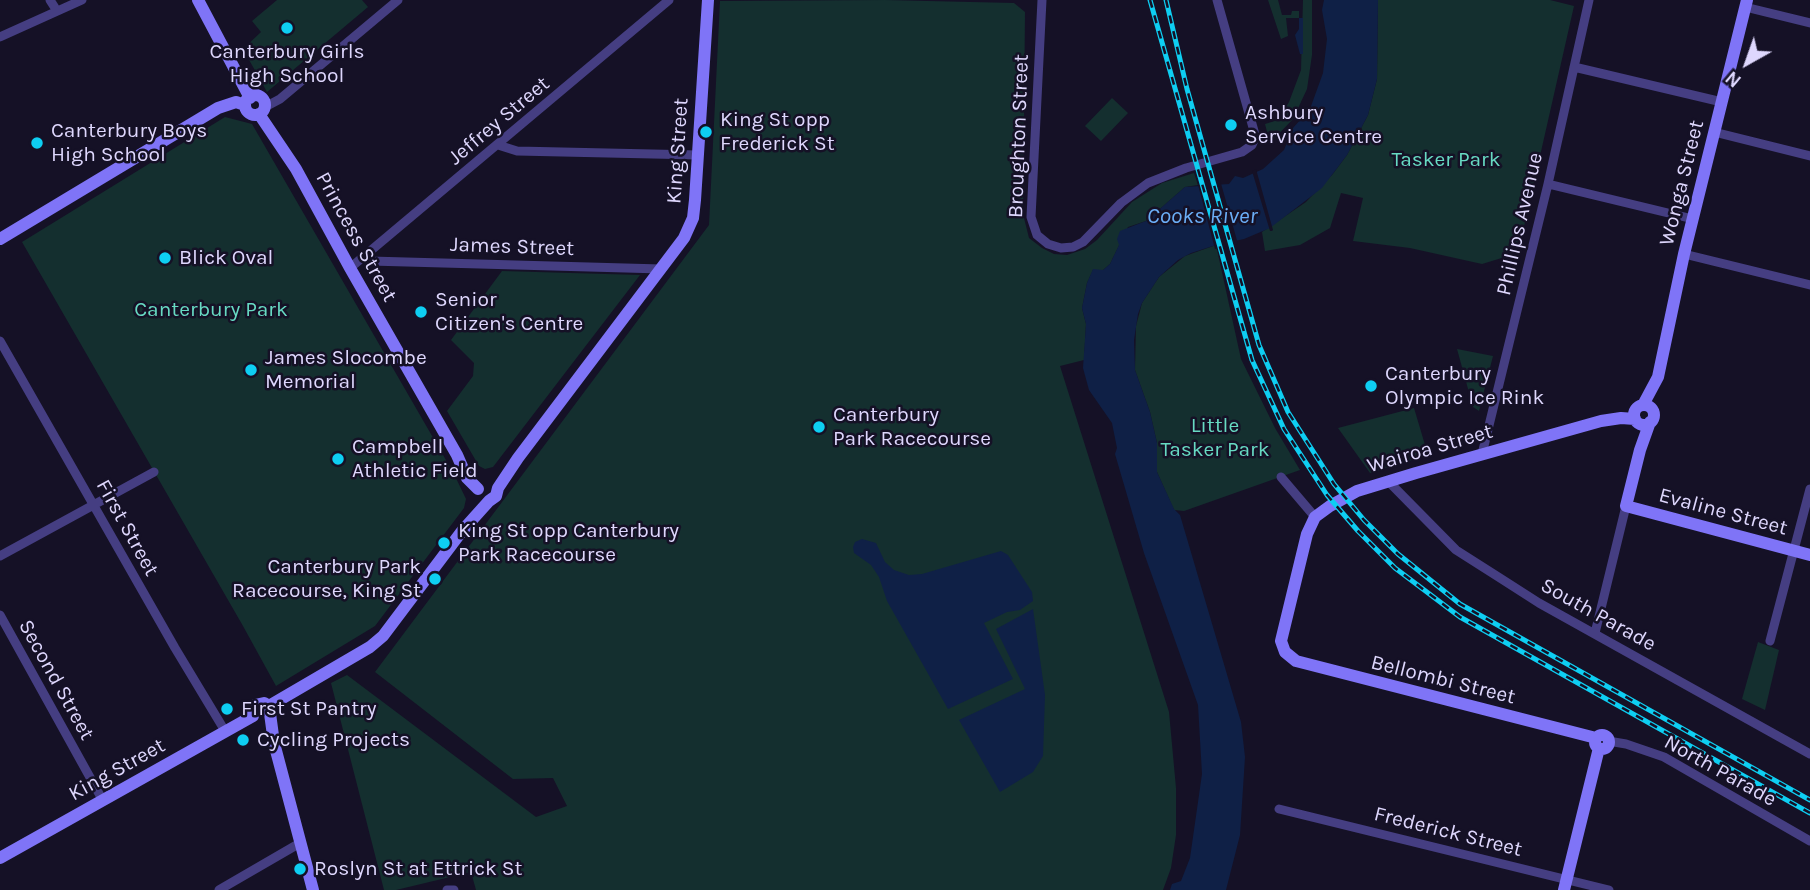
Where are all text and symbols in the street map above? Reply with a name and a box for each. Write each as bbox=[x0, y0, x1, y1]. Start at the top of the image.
marker: Canterbury Girls High School bbox=[279, 20, 295, 36]
north arrow bbox=[1712, 28, 1782, 98]
place label: Canterbury Girls High School bbox=[209, 39, 365, 89]
street label: Broughton Street bbox=[1004, 54, 1034, 218]
text: N bbox=[1721, 66, 1746, 92]
street label: Jeffrey Street bbox=[443, 71, 555, 171]
street label: King Street bbox=[662, 97, 694, 205]
place label: Ashbury Service Centre bbox=[1245, 100, 1382, 150]
place label: King St opp Frederick St bbox=[720, 107, 835, 157]
marker: Ashbury Service Centre bbox=[1223, 117, 1239, 133]
place label: Canterbury Boys High School bbox=[51, 118, 207, 168]
street label: Wonga Street bbox=[1654, 118, 1710, 248]
marker: King St opp Frederick St bbox=[698, 124, 714, 140]
marker: Canterbury Boys High School bbox=[29, 135, 45, 151]
park label: Tasker Park bbox=[1391, 147, 1501, 173]
street label: Phillips Avenue bbox=[1491, 150, 1549, 298]
street label: Princess Street bbox=[310, 168, 402, 306]
water label: Cooks River bbox=[1147, 202, 1257, 230]
street label: James Street bbox=[450, 232, 574, 262]
place label: Blick Oval bbox=[179, 245, 273, 271]
marker: Blick Oval bbox=[157, 250, 173, 266]
place label: Senior Citizen's Centre bbox=[435, 287, 583, 337]
park label: Canterbury Park bbox=[134, 297, 288, 323]
marker: Senior Citizen's Centre bbox=[413, 304, 429, 320]
place label: James Slocombe Memorial bbox=[265, 345, 427, 395]
place label: Canterbury Olympic Ice Rink bbox=[1385, 361, 1544, 411]
marker: James Slocombe Memorial bbox=[243, 362, 259, 378]
marker: Canterbury Olympic Ice Rink bbox=[1363, 378, 1379, 394]
place label: Canterbury Park Racecourse bbox=[833, 402, 991, 452]
park label: Little Tasker Park bbox=[1160, 413, 1270, 463]
marker: Canterbury Park Racecourse bbox=[811, 419, 827, 435]
street label: Wairoa Street bbox=[1364, 419, 1496, 479]
place label: Campbell Athletic Field bbox=[352, 434, 478, 484]
marker: Campbell Athletic Field bbox=[330, 451, 346, 467]
street label: First Street bbox=[90, 475, 164, 581]
street label: Evaline Street bbox=[1656, 483, 1790, 541]
place label: King St opp Canterbury Park Racecourse bbox=[458, 518, 679, 568]
marker: King St opp Canterbury Park Racecourse bbox=[436, 535, 452, 551]
place label: Canterbury Park Racecourse, King St bbox=[232, 554, 421, 604]
marker: Canterbury Park Racecourse, King St bbox=[427, 571, 443, 587]
street label: South Parade bbox=[1536, 573, 1660, 657]
street label: Second Street bbox=[13, 615, 99, 745]
street label: Bellombi Street bbox=[1368, 650, 1518, 710]
place label: First St Pantry bbox=[241, 696, 376, 722]
marker: First St Pantry bbox=[219, 701, 235, 717]
place label: Cycling Projects bbox=[257, 727, 410, 753]
street label: North Parade bbox=[1659, 730, 1781, 812]
marker: Cycling Projects bbox=[235, 732, 251, 748]
street label: King Street bbox=[64, 733, 170, 807]
street label: Frederick Street bbox=[1371, 801, 1525, 863]
place label: Roslyn St at Ettrick St bbox=[314, 856, 522, 882]
marker: Roslyn St at Ettrick St bbox=[292, 861, 308, 877]

